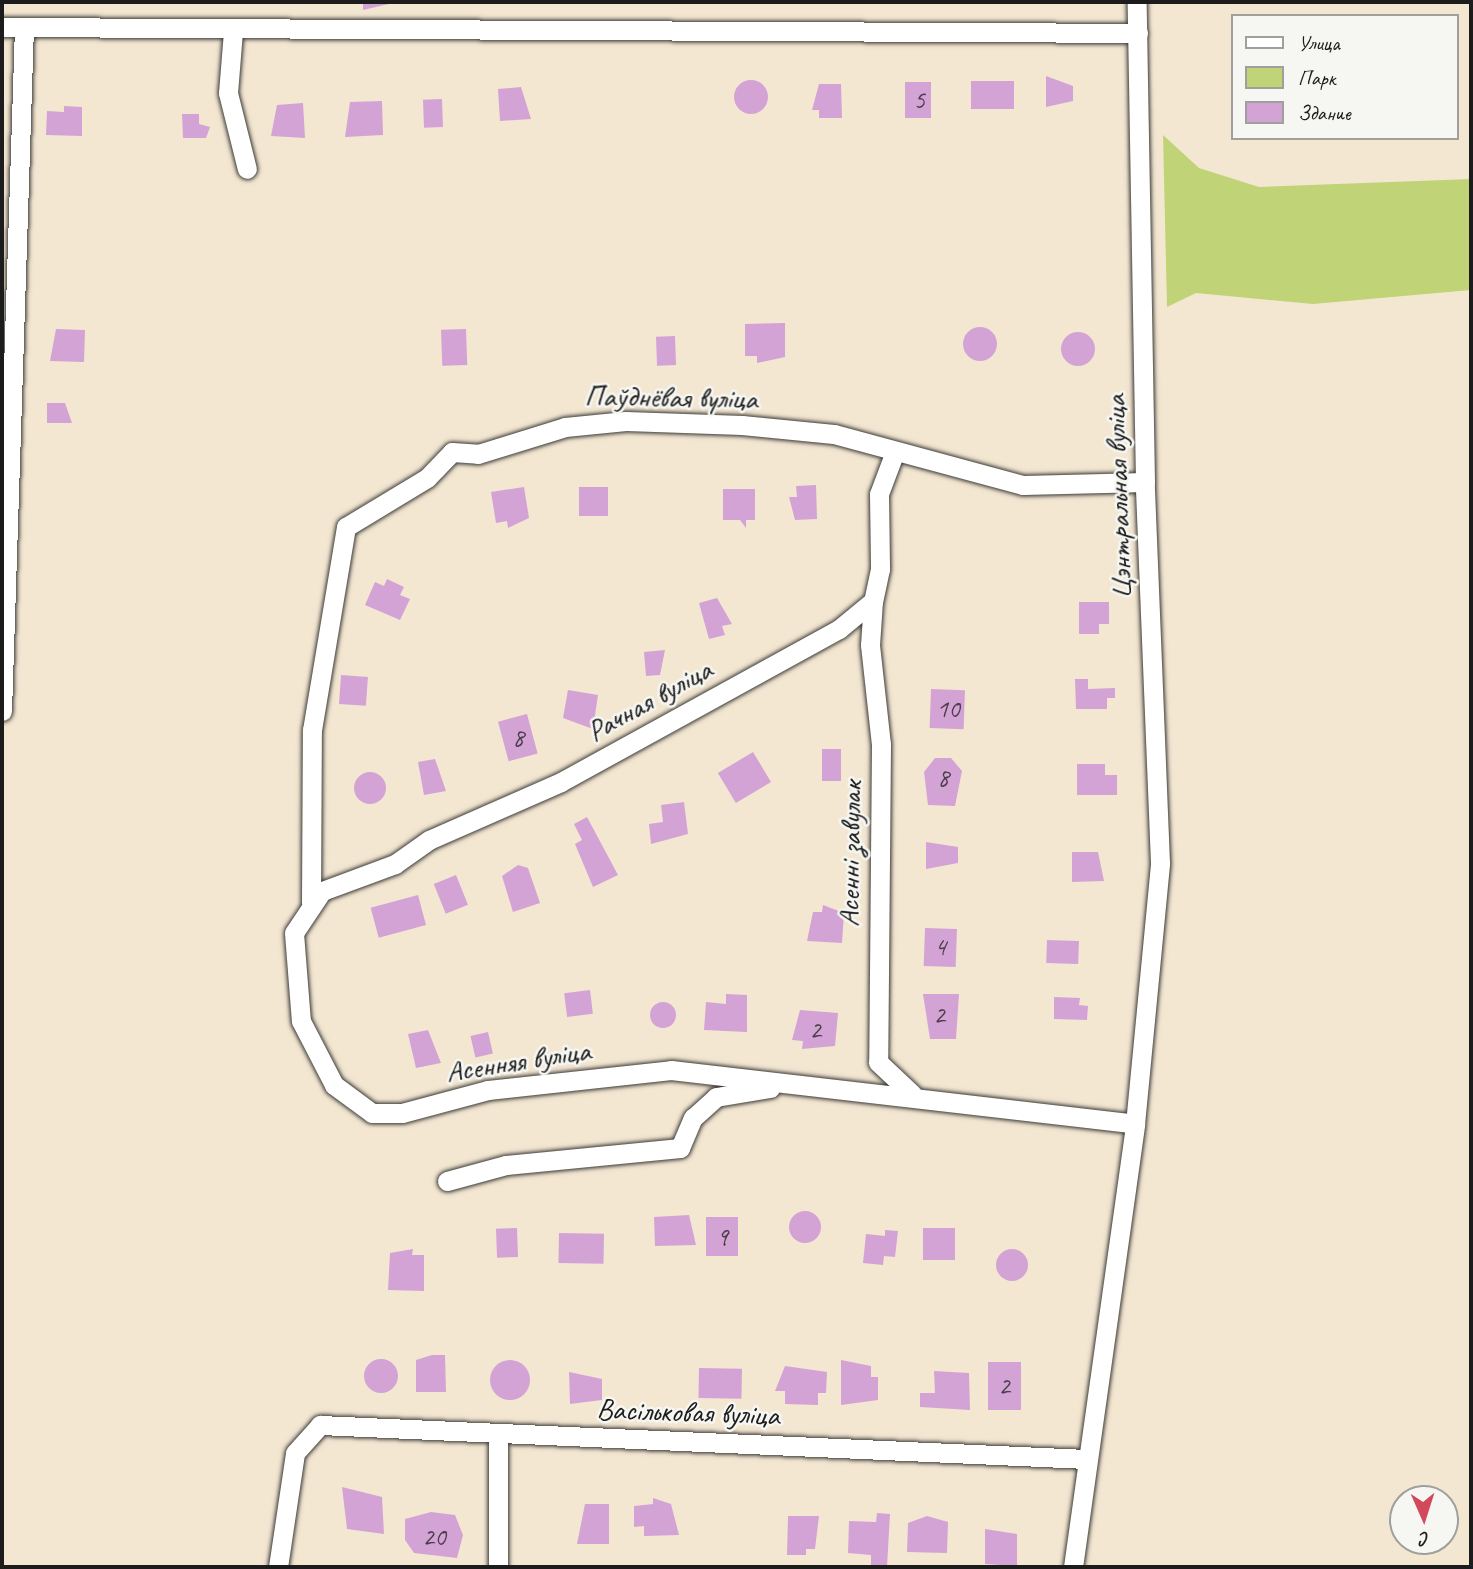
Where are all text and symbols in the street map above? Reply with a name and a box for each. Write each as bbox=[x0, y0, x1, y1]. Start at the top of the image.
legend bbox=[1232, 14, 1459, 140]
text: Улица bbox=[1298, 30, 1340, 56]
text: Парк bbox=[1298, 65, 1335, 91]
house number: 5 bbox=[913, 84, 925, 116]
text: Здание bbox=[1298, 100, 1351, 126]
street label: Паўднёвая вуліца bbox=[585, 377, 757, 417]
street label: Цэнтральная вуліца bbox=[1096, 394, 1140, 600]
street label: Рачная вуліца bbox=[581, 651, 717, 749]
house number: 10 bbox=[936, 693, 960, 725]
house number: 8 bbox=[512, 722, 524, 754]
house number: 8 bbox=[937, 762, 949, 794]
street label: Асенні завулак bbox=[831, 781, 869, 927]
house number: 4 bbox=[934, 931, 946, 963]
house number: 2 bbox=[933, 999, 945, 1031]
house number: 2 bbox=[809, 1014, 821, 1046]
street label: Асенняя вуліца bbox=[443, 1032, 593, 1090]
house number: 9 bbox=[716, 1221, 728, 1253]
house number: 2 bbox=[998, 1370, 1010, 1402]
street label: Васільковая вуліца bbox=[596, 1391, 780, 1433]
north arrow bbox=[1389, 1485, 1459, 1555]
house number: 20 bbox=[422, 1521, 446, 1553]
text: С bbox=[1420, 1527, 1430, 1551]

